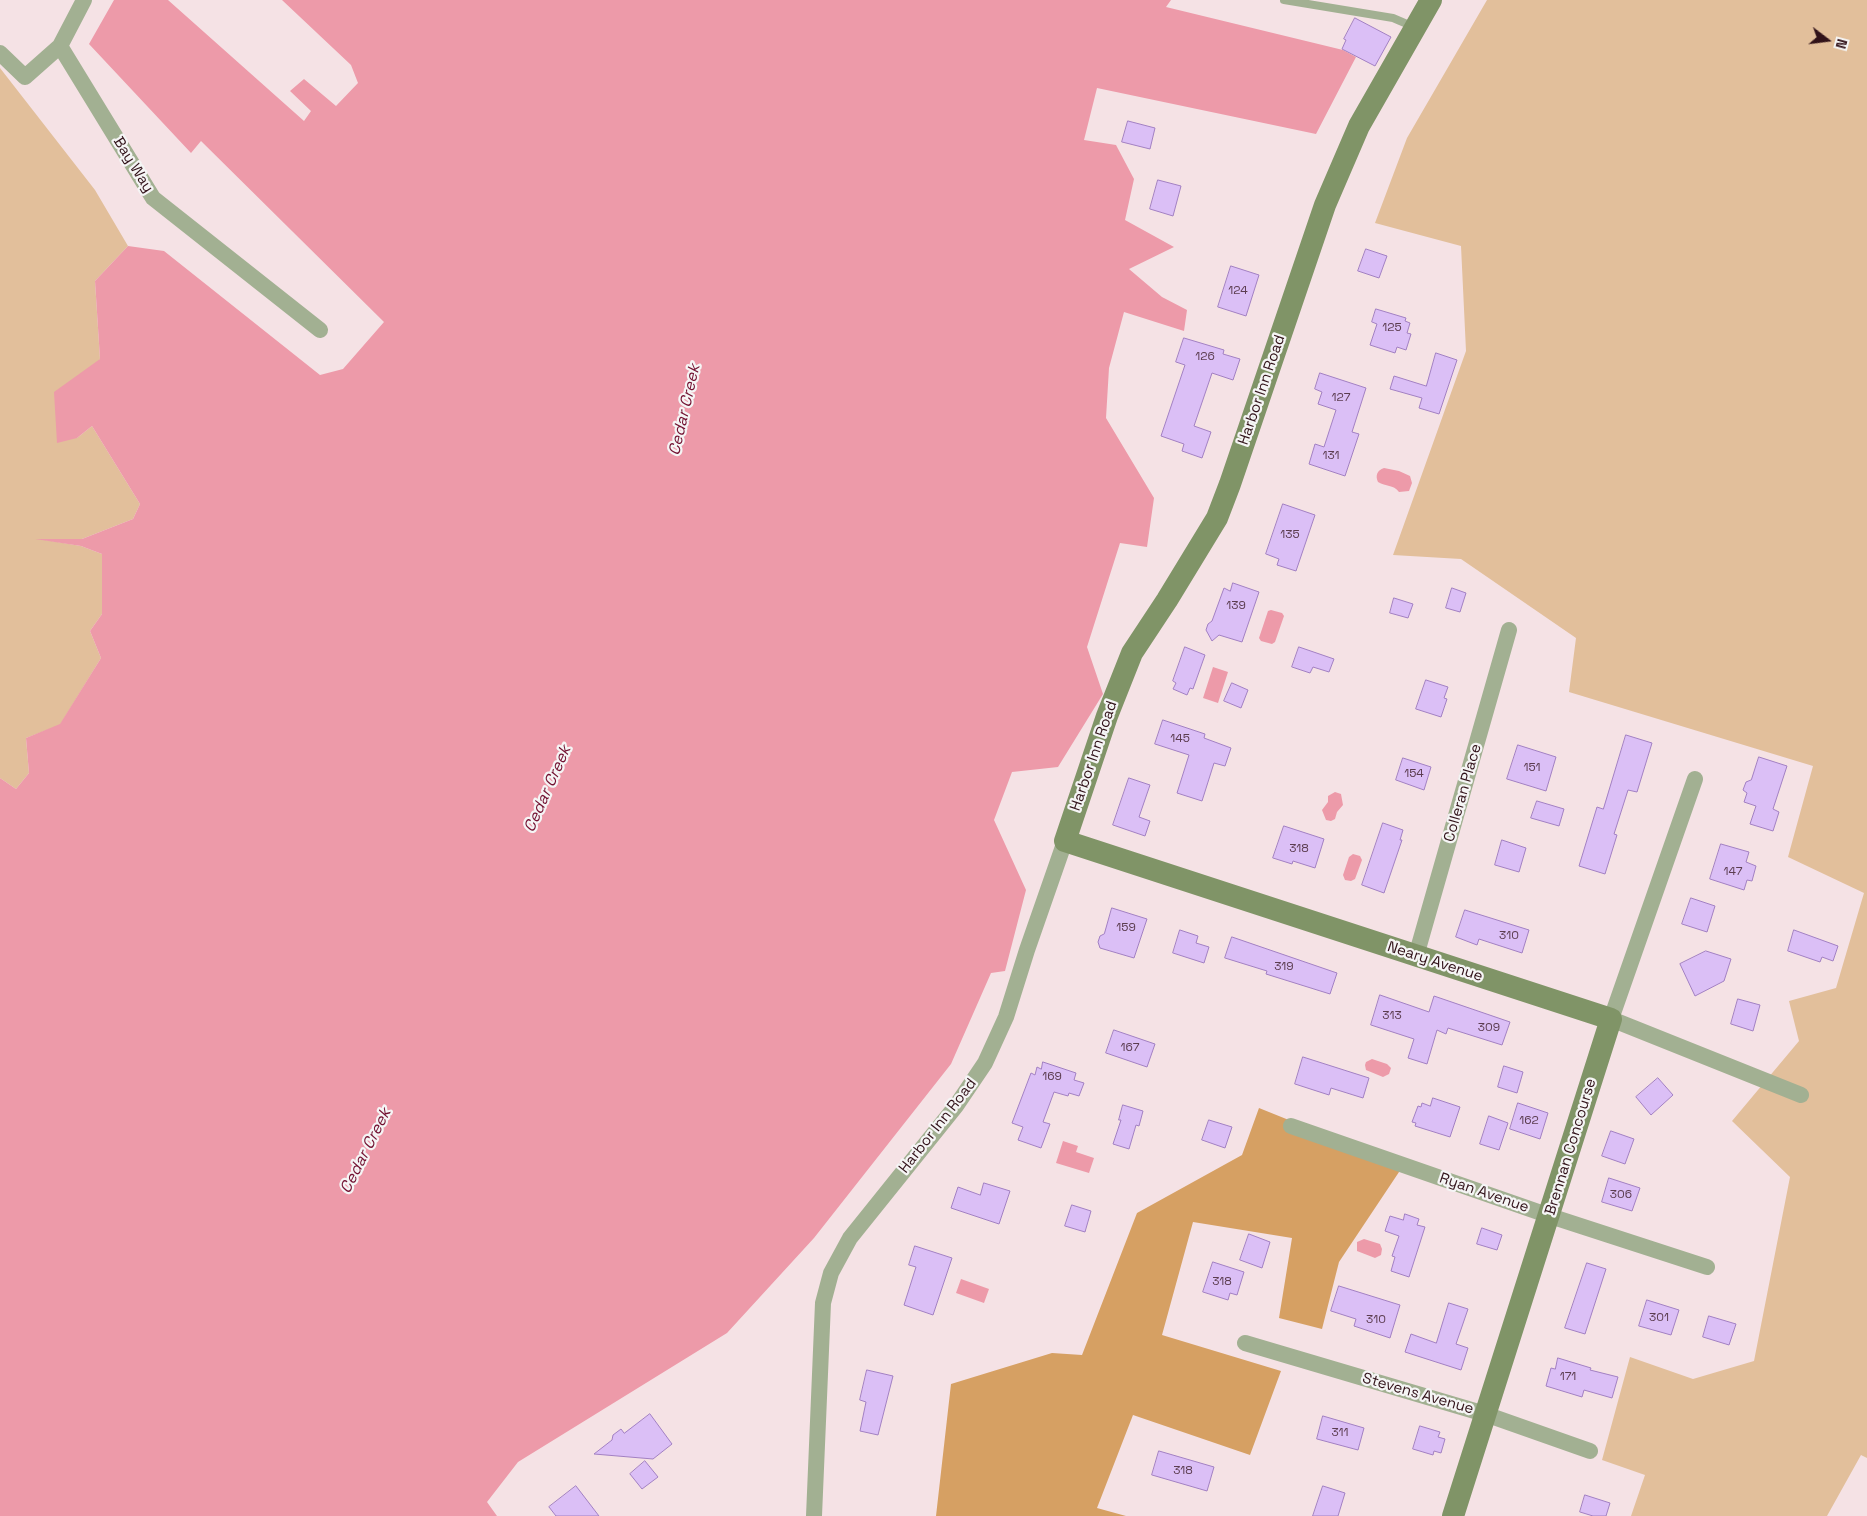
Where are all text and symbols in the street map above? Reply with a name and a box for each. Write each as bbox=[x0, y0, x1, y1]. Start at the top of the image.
north arrow bbox=[1802, 15, 1852, 65]
text: N bbox=[1832, 37, 1851, 51]
street label: Bay Way bbox=[109, 134, 157, 196]
house number: 124 bbox=[1228, 284, 1248, 298]
house number: 125 bbox=[1382, 321, 1402, 335]
street label: Harbor Inn Road bbox=[1235, 333, 1289, 447]
house number: 126 bbox=[1195, 350, 1215, 364]
water label: Cedar Creek bbox=[665, 363, 705, 457]
house number: 127 bbox=[1332, 391, 1350, 405]
house number: 131 bbox=[1322, 449, 1340, 463]
house number: 135 bbox=[1280, 528, 1300, 542]
house number: 139 bbox=[1226, 599, 1246, 613]
street label: Harbor Inn Road bbox=[1067, 699, 1121, 813]
house number: 145 bbox=[1170, 732, 1190, 746]
street label: Colleran Place bbox=[1440, 742, 1486, 844]
water label: Cedar Creek bbox=[520, 743, 576, 835]
house number: 151 bbox=[1523, 761, 1541, 775]
house number: 154 bbox=[1404, 767, 1424, 781]
house number: 318 bbox=[1289, 842, 1309, 856]
house number: 147 bbox=[1724, 865, 1742, 879]
house number: 159 bbox=[1116, 921, 1136, 935]
house number: 310 bbox=[1499, 929, 1519, 943]
street label: Neary Avenue bbox=[1385, 938, 1485, 986]
house number: 319 bbox=[1274, 960, 1294, 974]
house number: 313 bbox=[1382, 1009, 1402, 1023]
house number: 309 bbox=[1478, 1021, 1500, 1035]
house number: 167 bbox=[1121, 1041, 1139, 1055]
house number: 169 bbox=[1042, 1070, 1062, 1084]
street label: Harbor Inn Road bbox=[895, 1075, 981, 1177]
street label: Brennan Concourse bbox=[1542, 1076, 1600, 1218]
water label: Cedar Creek bbox=[336, 1105, 396, 1197]
house number: 162 bbox=[1519, 1114, 1539, 1128]
street label: Ryan Avenue bbox=[1437, 1169, 1531, 1217]
house number: 306 bbox=[1610, 1188, 1632, 1202]
house number: 318 bbox=[1212, 1275, 1232, 1289]
house number: 301 bbox=[1649, 1311, 1669, 1325]
house number: 310 bbox=[1366, 1313, 1386, 1327]
street label: Stevens Avenue bbox=[1360, 1370, 1476, 1418]
house number: 171 bbox=[1560, 1370, 1576, 1384]
house number: 311 bbox=[1331, 1426, 1349, 1440]
house number: 318 bbox=[1173, 1464, 1193, 1478]

